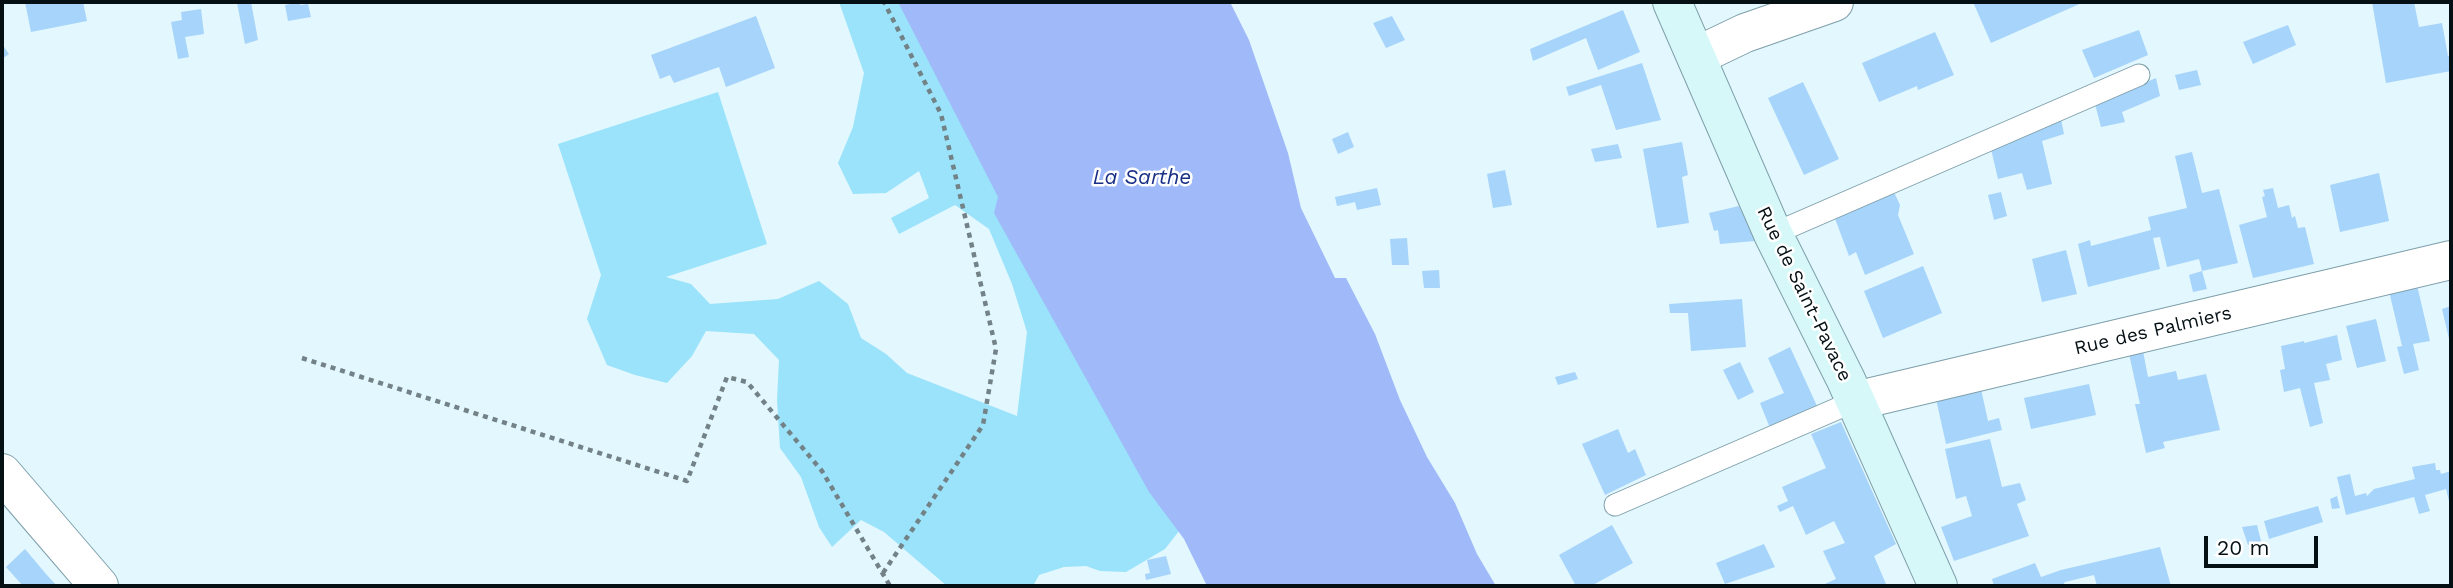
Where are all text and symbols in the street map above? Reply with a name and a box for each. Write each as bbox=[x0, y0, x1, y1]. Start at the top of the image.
water label: La Sarthe bbox=[1093, 165, 1191, 191]
street label: Rue de Saint-Pavace bbox=[1752, 203, 1856, 385]
street label: Rue des Palmiers bbox=[2072, 302, 2234, 360]
scale bar bbox=[2208, 522, 2322, 566]
text: 20 m bbox=[2217, 535, 2269, 560]

